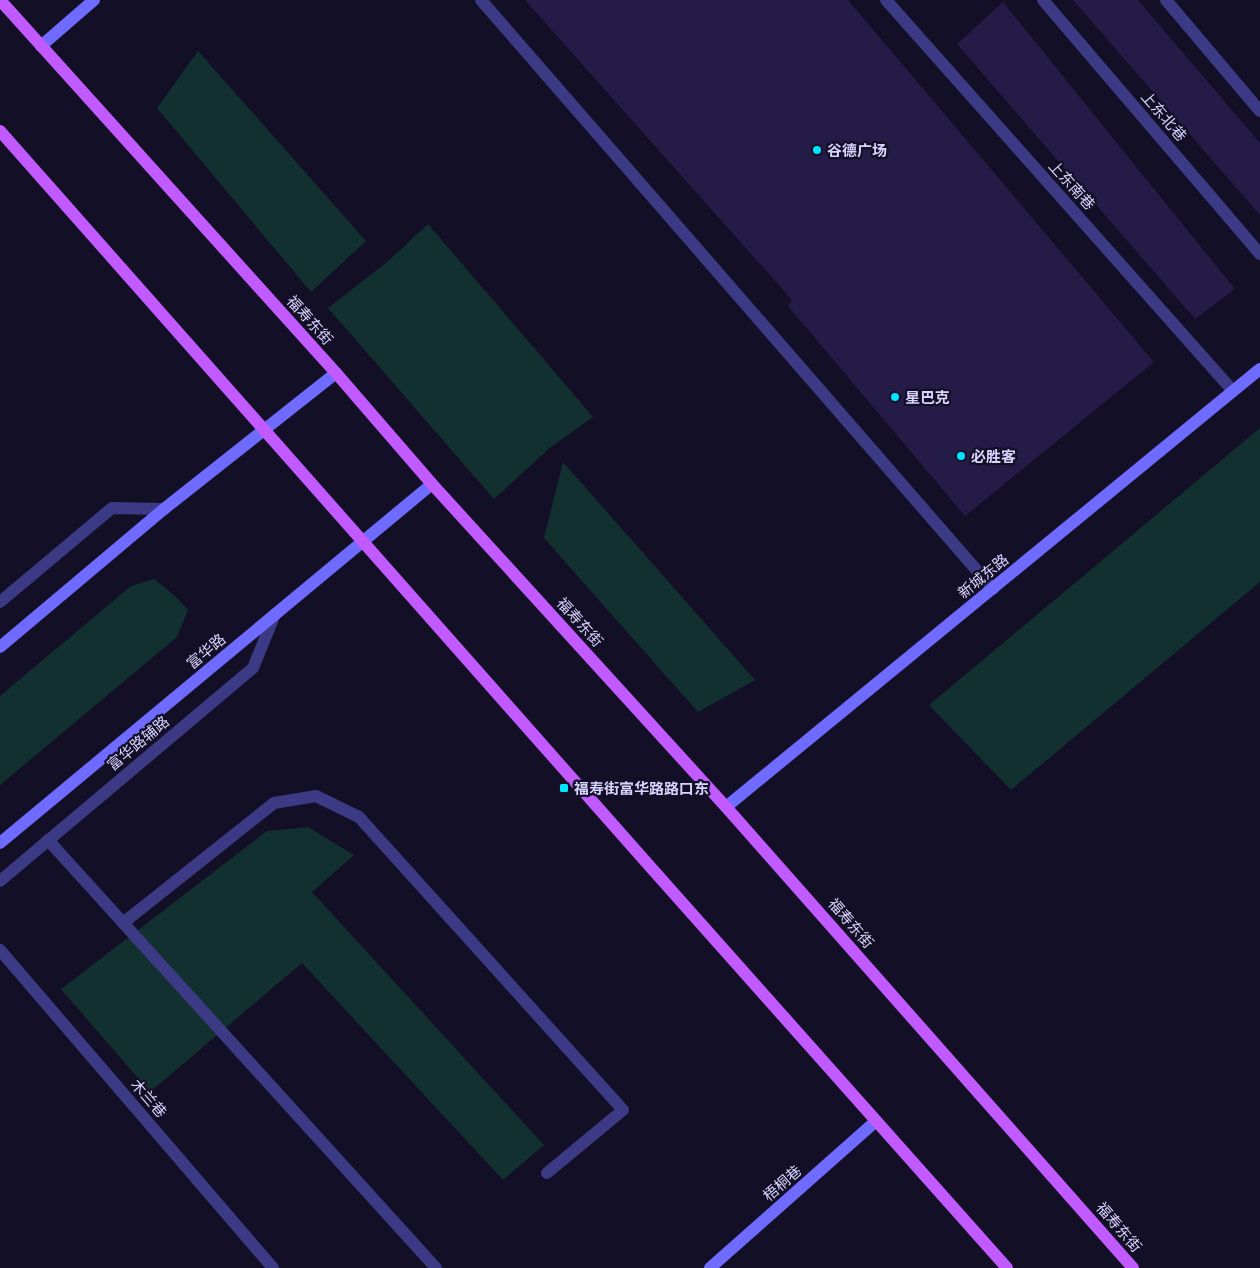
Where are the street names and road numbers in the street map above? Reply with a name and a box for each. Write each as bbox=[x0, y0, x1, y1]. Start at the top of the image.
street label: 上东北巷 bbox=[1136, 86, 1192, 146]
street label: 上东南巷 bbox=[1044, 156, 1100, 214]
street label: 福寿东街 bbox=[282, 291, 338, 349]
street label: 新城东路 bbox=[953, 549, 1013, 603]
street label: 福寿东街 bbox=[552, 593, 608, 651]
street label: 富华路 bbox=[182, 628, 230, 674]
street label: 富华路辅路 bbox=[103, 711, 173, 775]
street label: 福寿东街 bbox=[823, 893, 879, 953]
street label: 木兰巷 bbox=[126, 1074, 172, 1122]
street label: 梧桐巷 bbox=[758, 1160, 806, 1206]
street label: 福寿东街 bbox=[1091, 1197, 1147, 1257]

